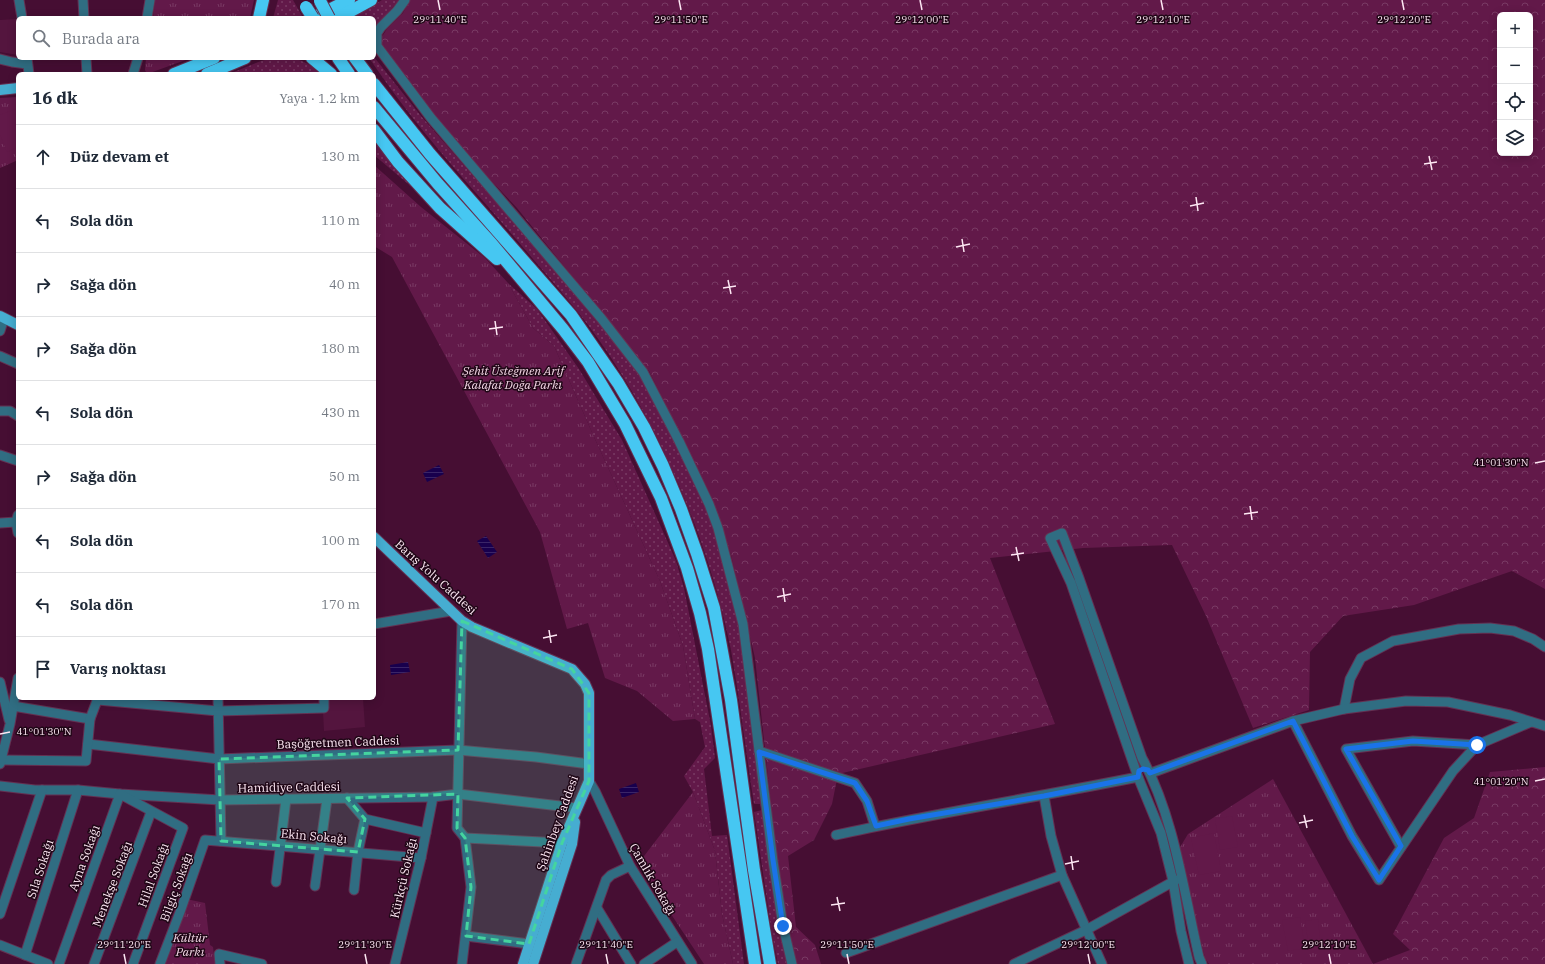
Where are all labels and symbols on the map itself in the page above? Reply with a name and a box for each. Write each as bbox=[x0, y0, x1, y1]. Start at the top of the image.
text: 29°11'40"E bbox=[413, 13, 467, 26]
text: 29°11'50"E bbox=[654, 13, 708, 26]
text: 29°12'00"E bbox=[895, 13, 949, 26]
text: 29°12'10"E bbox=[1136, 13, 1190, 26]
text: 29°12'20"E bbox=[1377, 13, 1431, 26]
park label: Şehit Üsteğmen Arif Kalafat Doğa Parkı bbox=[461, 363, 566, 392]
text: 41°01'30"N bbox=[1474, 456, 1529, 469]
street label: Barış Yolu Caddesi bbox=[392, 536, 480, 618]
text: 41°01'30"N bbox=[17, 725, 72, 738]
street label: Başöğretmen Caddesi bbox=[276, 732, 400, 752]
route start bbox=[1468, 736, 1486, 754]
street label: Şahinbey Caddesi bbox=[533, 773, 581, 873]
text: 41°01'20"N bbox=[1474, 775, 1529, 788]
street label: Hamidiye Caddesi bbox=[238, 779, 341, 795]
street label: Ayna Sokağı bbox=[65, 823, 103, 893]
street label: Ekin Sokağı bbox=[280, 826, 348, 846]
street label: Kürkçü Sokağı bbox=[386, 836, 420, 920]
street label: Sıla Sokağı bbox=[23, 837, 57, 901]
street label: Menekşe Sokağı bbox=[89, 839, 135, 929]
street label: Çamlık Sokağı bbox=[626, 840, 680, 918]
street label: Hilal Sokağı bbox=[134, 841, 172, 909]
street label: Bilgiç Sokağı bbox=[157, 850, 195, 924]
route end bbox=[774, 917, 792, 935]
park label: Kültür Parkı bbox=[172, 930, 208, 959]
text: 29°11'20"E bbox=[97, 938, 151, 951]
text: 29°11'30"E bbox=[338, 938, 392, 951]
text: 29°11'40"E bbox=[579, 938, 633, 951]
text: 29°11'50"E bbox=[820, 938, 874, 951]
text: 29°12'00"E bbox=[1061, 938, 1115, 951]
text: 29°12'10"E bbox=[1302, 938, 1356, 951]

